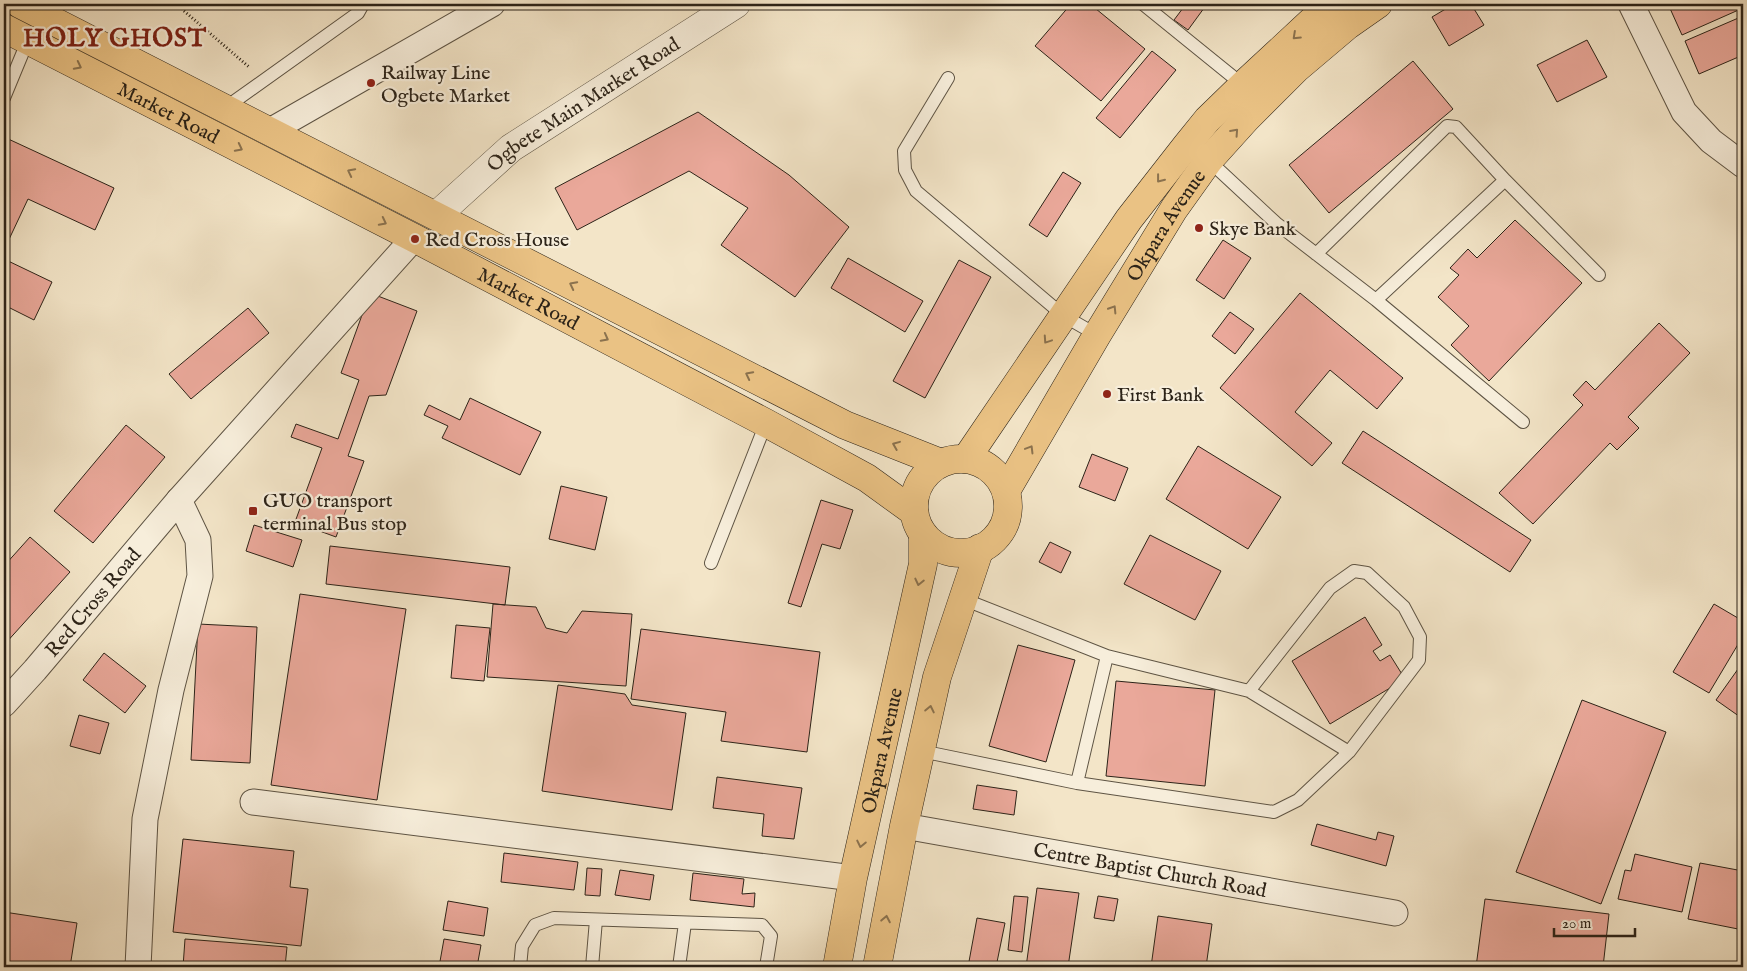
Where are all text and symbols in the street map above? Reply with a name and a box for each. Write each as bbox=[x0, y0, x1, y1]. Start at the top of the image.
district label: HOLY GHOST bbox=[23, 23, 207, 55]
one-way arrow bbox=[1292, 30, 1301, 39]
street label: Ogbete Main Market Road bbox=[482, 32, 685, 178]
one-way arrow bbox=[73, 60, 82, 70]
place label: Railway Line Ogbete Market bbox=[381, 61, 510, 109]
street label: Market Road bbox=[113, 77, 223, 150]
marker: Railway Line Ogbete Market bbox=[365, 77, 377, 89]
one-way arrow bbox=[1229, 128, 1238, 137]
one-way arrow bbox=[233, 142, 242, 152]
street label: Okpara Avenue bbox=[1122, 165, 1212, 287]
one-way arrow bbox=[347, 168, 356, 178]
one-way arrow bbox=[1158, 173, 1166, 182]
one-way arrow bbox=[378, 216, 387, 226]
place label: Skye Bank bbox=[1209, 217, 1297, 242]
marker: Skye Bank bbox=[1193, 222, 1205, 234]
place label: Red Cross House bbox=[425, 228, 569, 253]
marker: Red Cross House bbox=[409, 233, 421, 245]
street label: Market Road bbox=[473, 263, 583, 337]
one-way arrow bbox=[569, 281, 578, 291]
one-way arrow bbox=[1107, 305, 1117, 314]
one-way arrow bbox=[599, 332, 608, 342]
one-way arrow bbox=[1044, 335, 1053, 344]
one-way arrow bbox=[745, 371, 754, 381]
place label: First Bank bbox=[1117, 383, 1204, 408]
marker: First Bank bbox=[1101, 388, 1113, 400]
one-way arrow bbox=[892, 440, 901, 451]
one-way arrow bbox=[1024, 445, 1034, 454]
place label: GUO transport terminal Bus stop bbox=[263, 489, 407, 537]
marker: GUO transport terminal Bus stop bbox=[247, 505, 259, 517]
street label: Red Cross Road bbox=[40, 543, 147, 663]
one-way arrow bbox=[914, 578, 925, 587]
street label: Okpara Avenue bbox=[857, 686, 909, 816]
one-way arrow bbox=[924, 704, 935, 713]
street label: Centre Baptist Church Road bbox=[1031, 838, 1269, 904]
one-way arrow bbox=[856, 839, 866, 848]
scale bar bbox=[1554, 906, 1636, 938]
text: 20 m bbox=[1562, 914, 1592, 933]
one-way arrow bbox=[880, 915, 891, 924]

